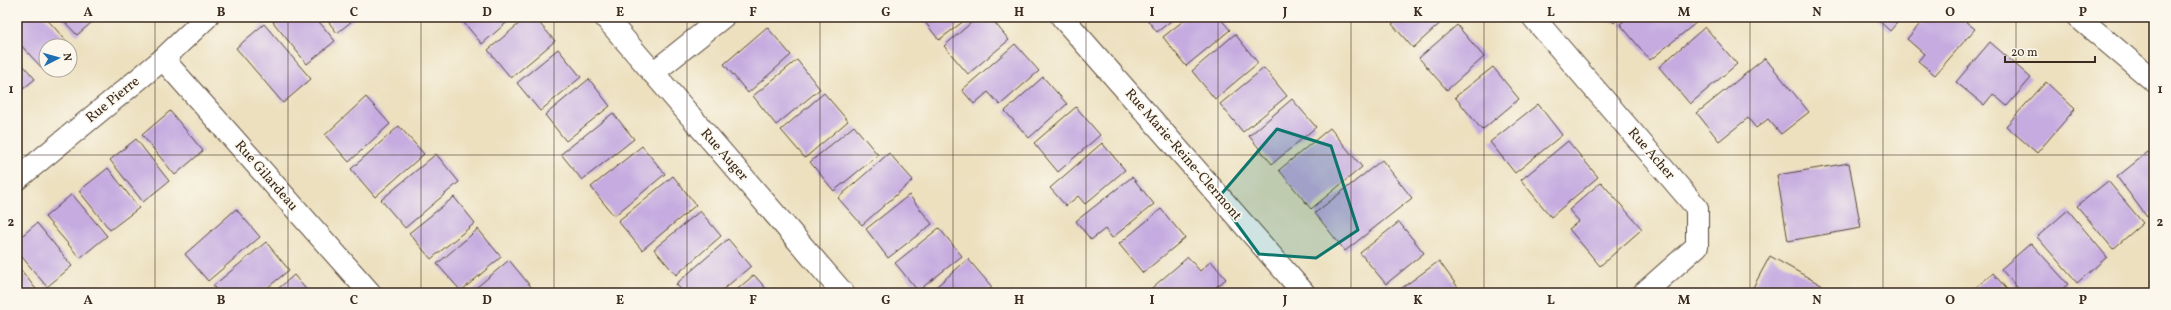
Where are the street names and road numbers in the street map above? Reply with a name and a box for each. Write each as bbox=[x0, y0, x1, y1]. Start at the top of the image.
street label: Rue Pierre bbox=[82, 72, 144, 128]
street label: Rue Marie-Reine-Clermont bbox=[1120, 85, 1246, 225]
street label: Rue Acher bbox=[1623, 124, 1679, 184]
street label: Rue Auger bbox=[696, 125, 752, 185]
street label: Rue Gilardeau bbox=[230, 137, 302, 215]

